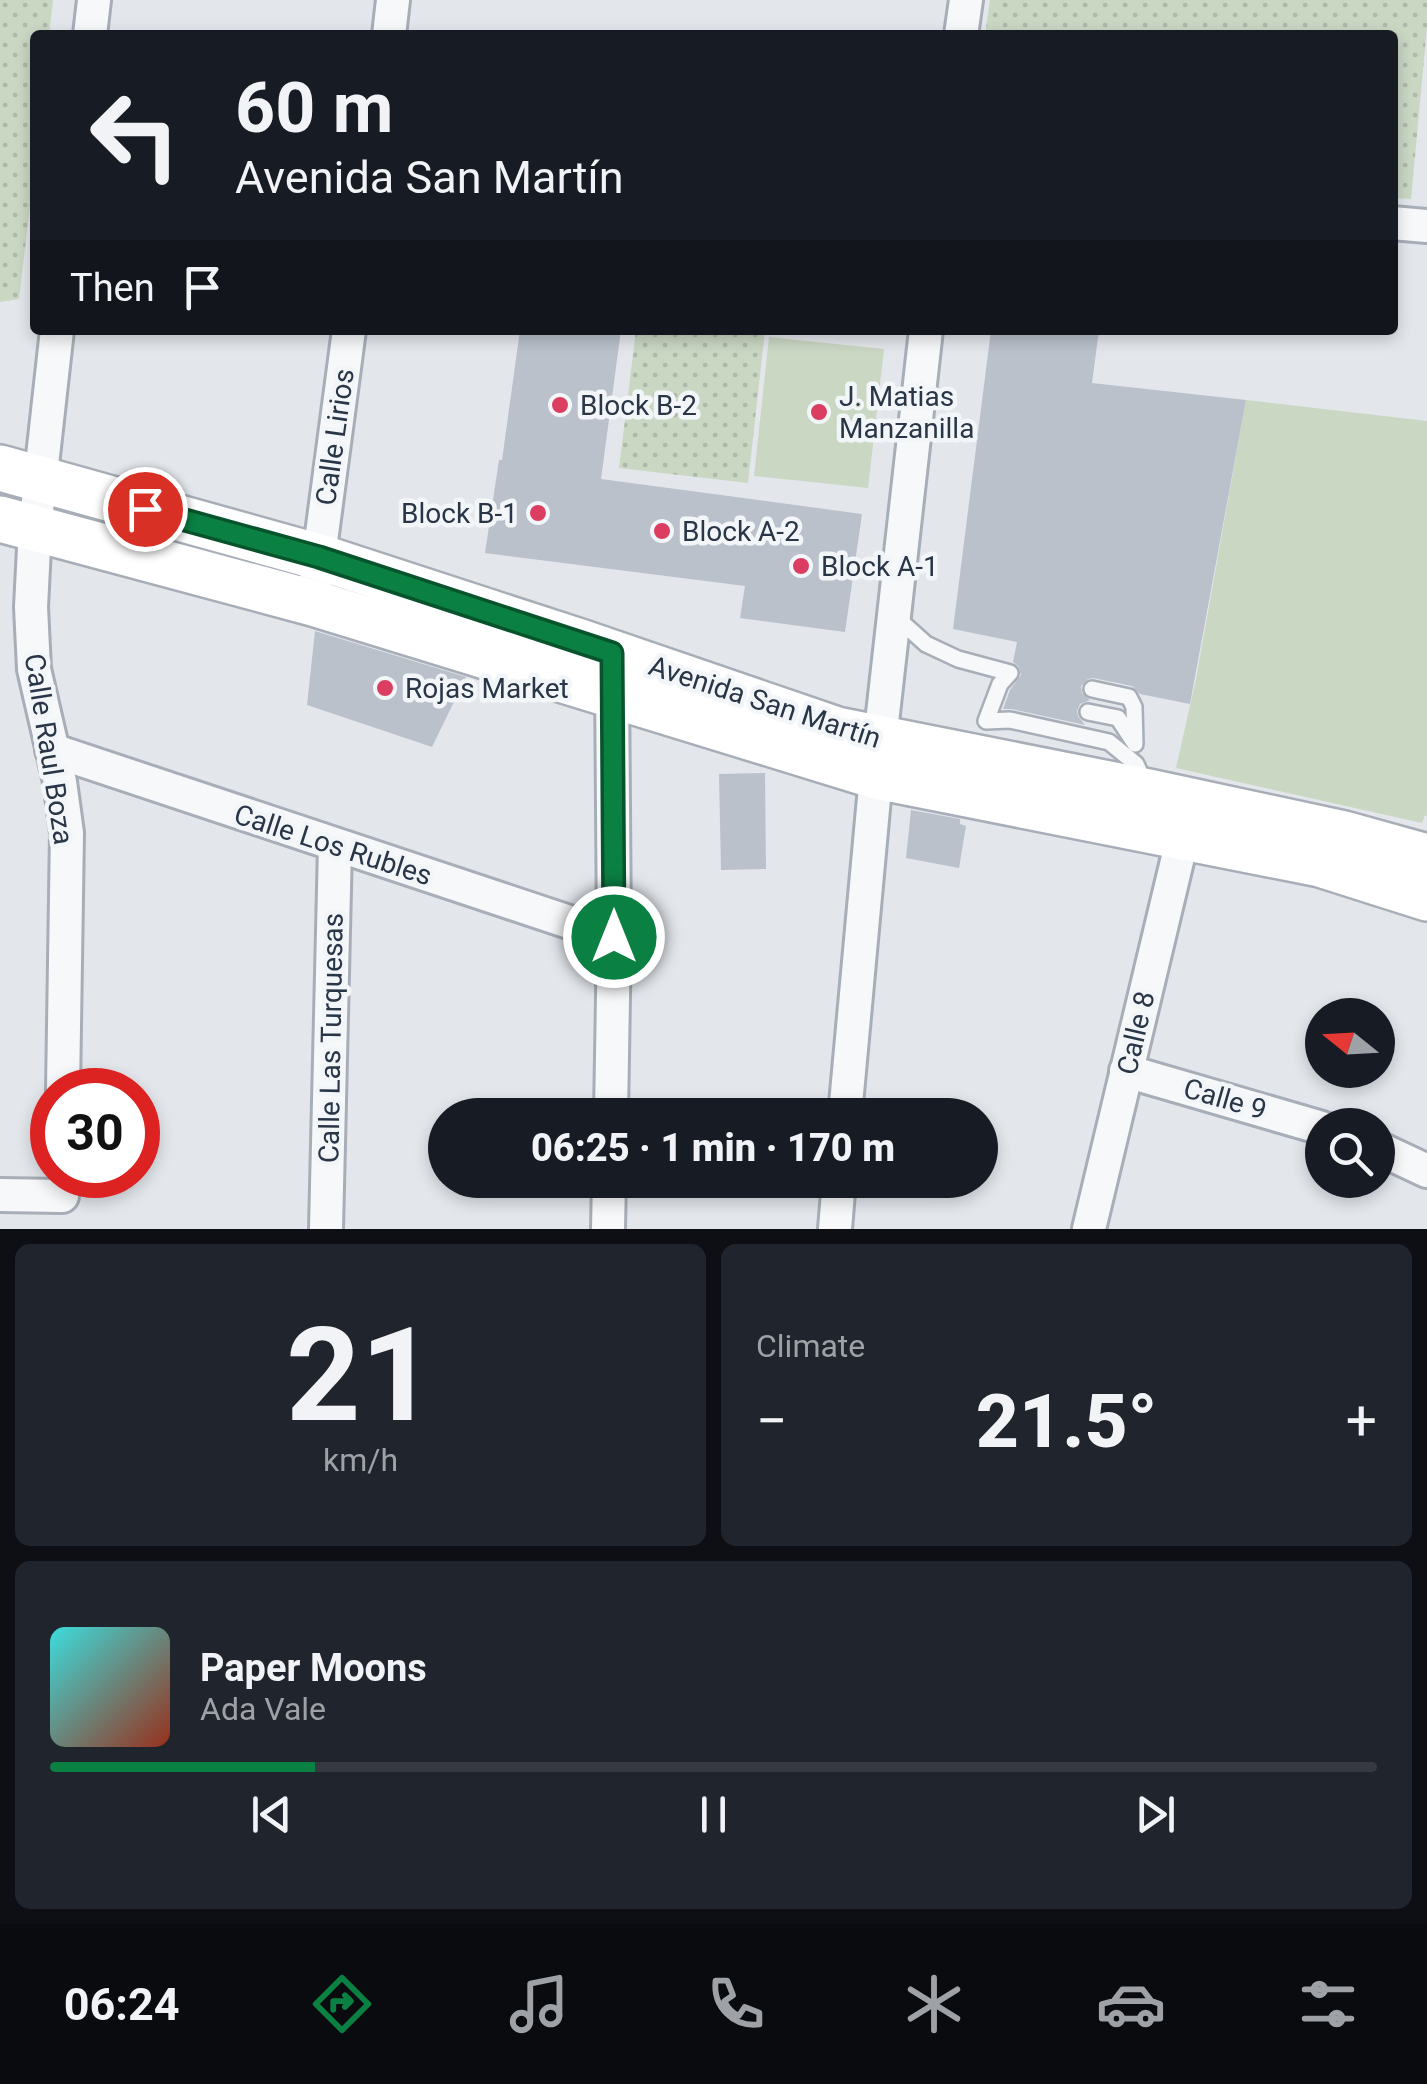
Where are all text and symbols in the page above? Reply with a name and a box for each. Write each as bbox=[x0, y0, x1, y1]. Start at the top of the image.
text: 60 m bbox=[235, 67, 393, 149]
icon: left bbox=[70, 70, 200, 200]
text: Avenida San Martín bbox=[235, 151, 623, 204]
icon: arrive bbox=[175, 260, 230, 315]
text: Then bbox=[70, 266, 155, 310]
street label: Calle Lirios bbox=[309, 367, 361, 507]
place label: J. Matias Manzanilla bbox=[839, 380, 974, 445]
place label: Block B-2 bbox=[580, 389, 697, 422]
marker: Block B-2 bbox=[549, 394, 571, 416]
marker: J. Matias Manzanilla bbox=[808, 401, 830, 423]
pin bbox=[103, 467, 188, 552]
icon: arrive bbox=[118, 482, 173, 537]
place label: Block B-1 bbox=[401, 497, 518, 530]
marker: Block B-1 bbox=[527, 502, 549, 524]
place label: Block A-2 bbox=[682, 515, 800, 548]
marker: Block A-2 bbox=[651, 520, 673, 542]
place label: Block A-1 bbox=[821, 550, 939, 583]
marker: Block A-1 bbox=[790, 555, 812, 577]
street label: Avenida San Martín bbox=[645, 649, 885, 755]
street label: Calle Raul Boza bbox=[18, 651, 80, 847]
place label: Rojas Market bbox=[405, 672, 569, 705]
marker: Rojas Market bbox=[374, 677, 396, 699]
street label: Calle Los Rubles bbox=[230, 798, 436, 892]
position arrow bbox=[562, 885, 666, 989]
street label: Calle Las Turquesas bbox=[312, 913, 350, 1163]
street label: Calle 8 bbox=[1110, 988, 1162, 1078]
north arrow bbox=[1305, 998, 1395, 1088]
map controls bbox=[1305, 998, 1395, 1198]
speed limit sign: 30 bbox=[30, 1068, 160, 1198]
street label: Calle 9 bbox=[1180, 1071, 1270, 1127]
button: search bbox=[1305, 1108, 1395, 1198]
text: 06:25 · 1 min · 170 m bbox=[531, 1126, 895, 1170]
text: 21 bbox=[286, 1299, 435, 1452]
text: Climate bbox=[756, 1327, 865, 1365]
text: 21.5° bbox=[976, 1377, 1157, 1465]
text: − bbox=[756, 1389, 787, 1453]
text: + bbox=[1346, 1389, 1377, 1453]
text: km/h bbox=[323, 1441, 398, 1479]
text: Paper Moons bbox=[200, 1646, 427, 1690]
text: Ada Vale bbox=[200, 1690, 326, 1728]
icon: previous bbox=[244, 1787, 299, 1842]
icon: pause bbox=[686, 1787, 741, 1842]
icon: next bbox=[1128, 1787, 1183, 1842]
icon: directions bbox=[307, 1969, 377, 2039]
icon: music bbox=[504, 1969, 574, 2039]
icon: phone bbox=[701, 1969, 771, 2039]
icon: climate bbox=[899, 1969, 969, 2039]
icon: car bbox=[1096, 1969, 1166, 2039]
icon: filters bbox=[1293, 1969, 1363, 2039]
text: 06:24 bbox=[64, 1978, 180, 2031]

